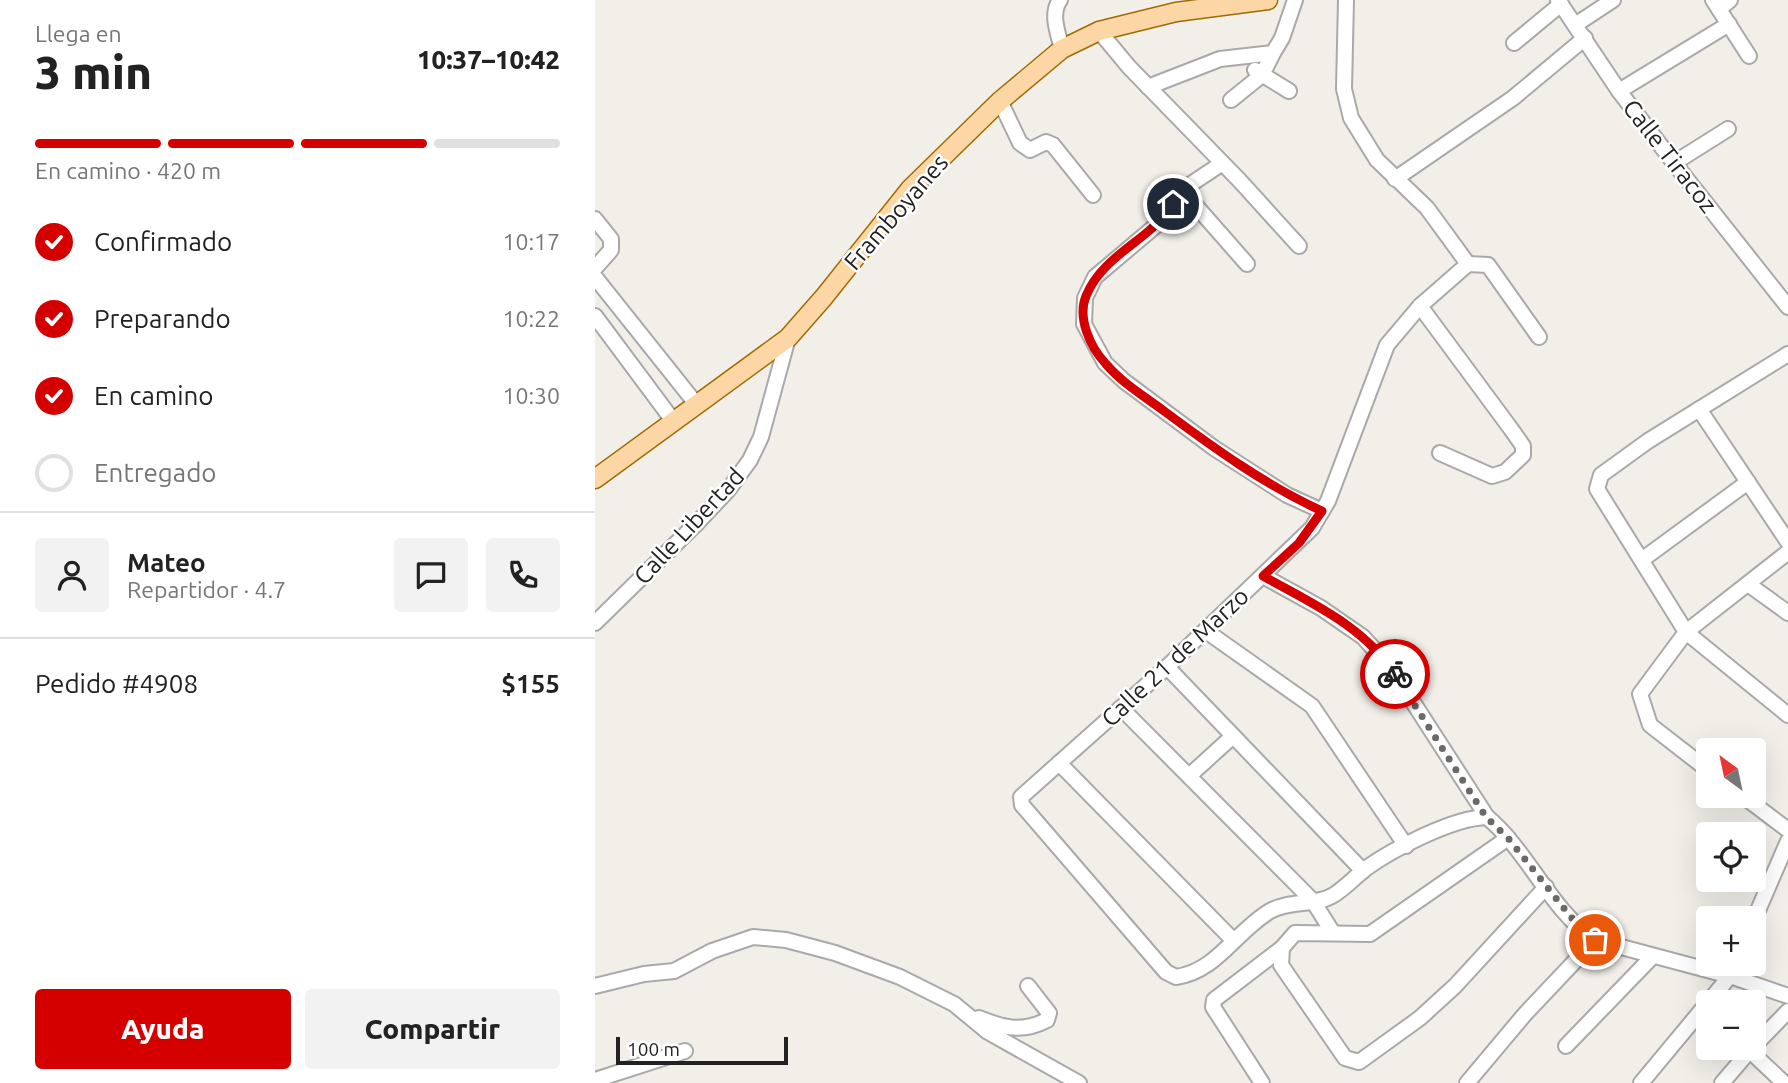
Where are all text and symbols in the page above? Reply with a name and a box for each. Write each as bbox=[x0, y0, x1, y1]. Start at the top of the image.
text: Llega en bbox=[35, 21, 122, 46]
text: 10:37–10:42 bbox=[417, 45, 560, 74]
text: 3 min bbox=[35, 46, 152, 98]
street label: Calle Tiracoz bbox=[1618, 94, 1722, 218]
street label: Framboyanes bbox=[839, 149, 953, 275]
text: En camino · 420 m bbox=[35, 158, 221, 183]
pin bbox=[1143, 174, 1203, 234]
icon: home bbox=[1154, 185, 1192, 223]
icon: check bbox=[35, 223, 73, 261]
text: Confirmado bbox=[94, 227, 232, 256]
text: 10:17 bbox=[502, 229, 560, 254]
icon: check bbox=[35, 300, 73, 338]
text: Preparando bbox=[94, 304, 231, 333]
text: 10:22 bbox=[502, 306, 560, 331]
icon: check bbox=[35, 377, 73, 415]
text: En camino bbox=[94, 381, 214, 410]
text: 10:30 bbox=[502, 383, 560, 408]
text: Entregado bbox=[94, 458, 217, 487]
street label: Calle Libertad bbox=[628, 462, 750, 590]
button: person bbox=[35, 538, 109, 612]
button: chat bbox=[394, 538, 468, 612]
button: phone bbox=[486, 538, 560, 612]
text: Mateo bbox=[127, 548, 206, 577]
text: Repartidor · 4.7 bbox=[127, 577, 286, 602]
street label: Calle 21 de Marzo bbox=[1096, 582, 1254, 732]
courier bbox=[1360, 639, 1430, 709]
icon: bike bbox=[1376, 655, 1414, 693]
text: Pedido #4908 bbox=[35, 669, 198, 698]
text: $155 bbox=[501, 669, 560, 698]
north arrow bbox=[1696, 738, 1766, 808]
map controls bbox=[1696, 738, 1766, 1060]
button: locate bbox=[1696, 822, 1766, 892]
button: + bbox=[1696, 906, 1766, 976]
pin bbox=[1565, 910, 1625, 970]
icon: bag bbox=[1576, 921, 1614, 959]
button: Ayuda bbox=[35, 989, 291, 1069]
button: Compartir bbox=[305, 989, 560, 1069]
button: − bbox=[1696, 990, 1766, 1060]
scale bar bbox=[616, 1034, 787, 1066]
text: 100 m bbox=[627, 1038, 680, 1060]

